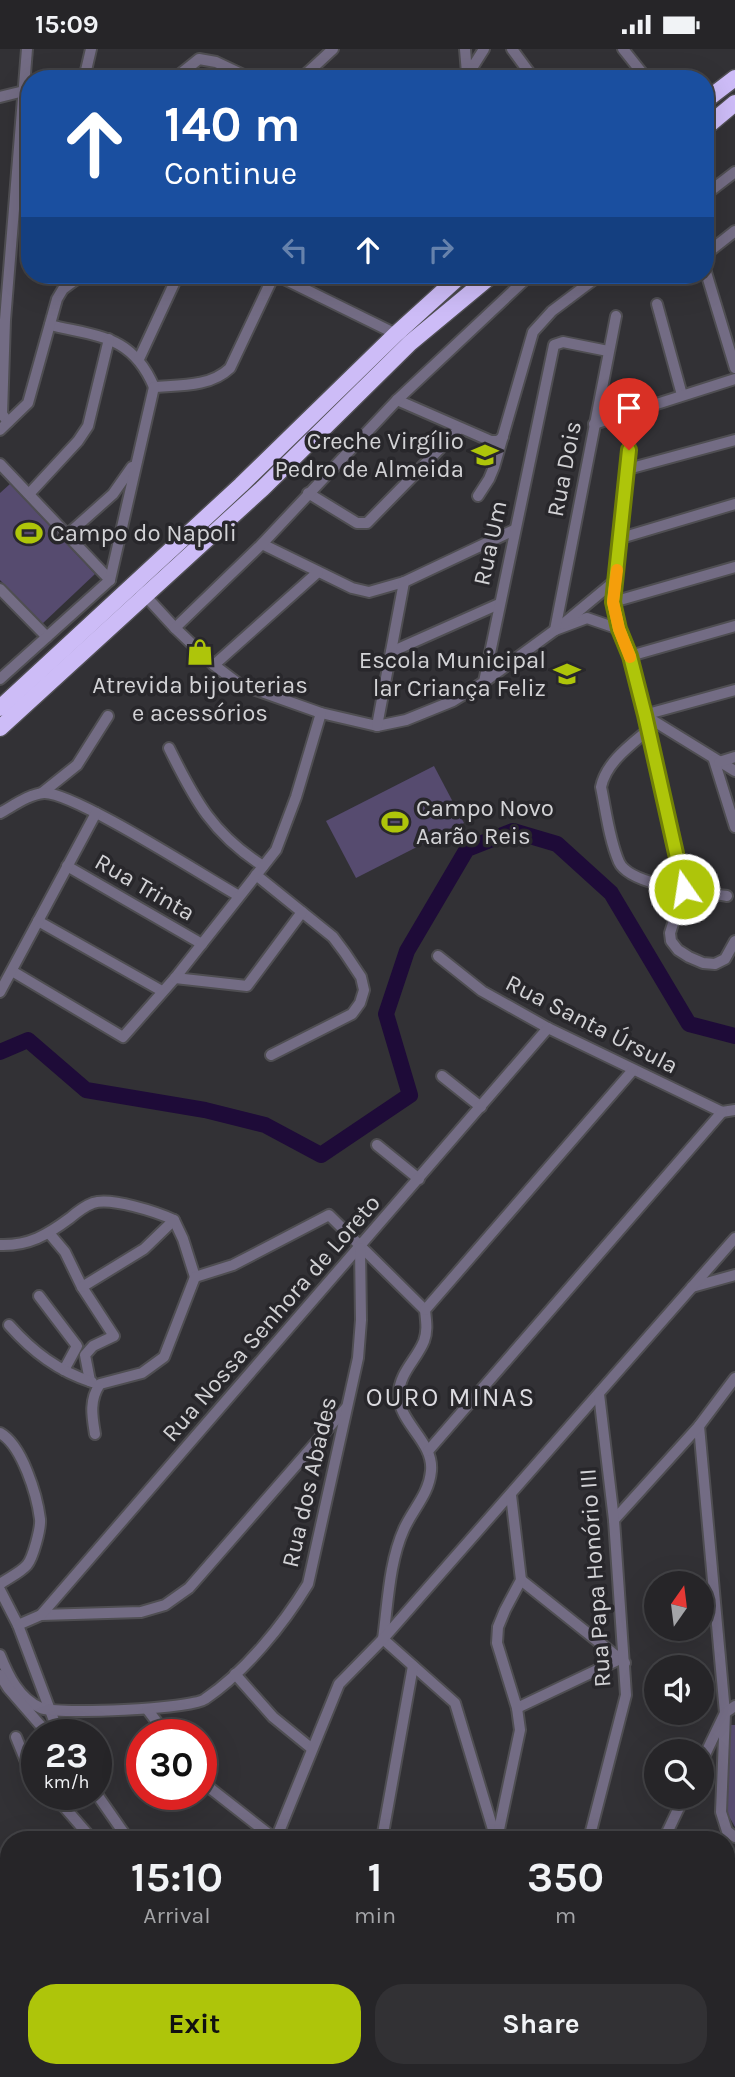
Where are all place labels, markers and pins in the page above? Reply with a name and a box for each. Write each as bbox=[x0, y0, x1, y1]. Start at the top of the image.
pin bbox=[599, 378, 659, 450]
place label: Creche Virgílio Pedro de Almeida bbox=[275, 427, 464, 483]
school or university icon: Creche Virgílio Pedro de Almeida bbox=[470, 440, 500, 470]
sports icon: Campo do Napoli bbox=[14, 518, 44, 548]
place label: Campo do Napoli bbox=[50, 519, 237, 547]
shop icon: Atrevida bijouterias e acessórios bbox=[185, 637, 215, 667]
place label: Escola Municipal lar Criança Feliz bbox=[359, 646, 546, 702]
school or university icon: Escola Municipal lar Criança Feliz bbox=[552, 659, 582, 689]
place label: Atrevida bijouterias e acessórios bbox=[92, 671, 308, 727]
place label: Campo Novo Aarão Reis bbox=[416, 794, 554, 850]
sports icon: Campo Novo Aarão Reis bbox=[380, 807, 410, 837]

